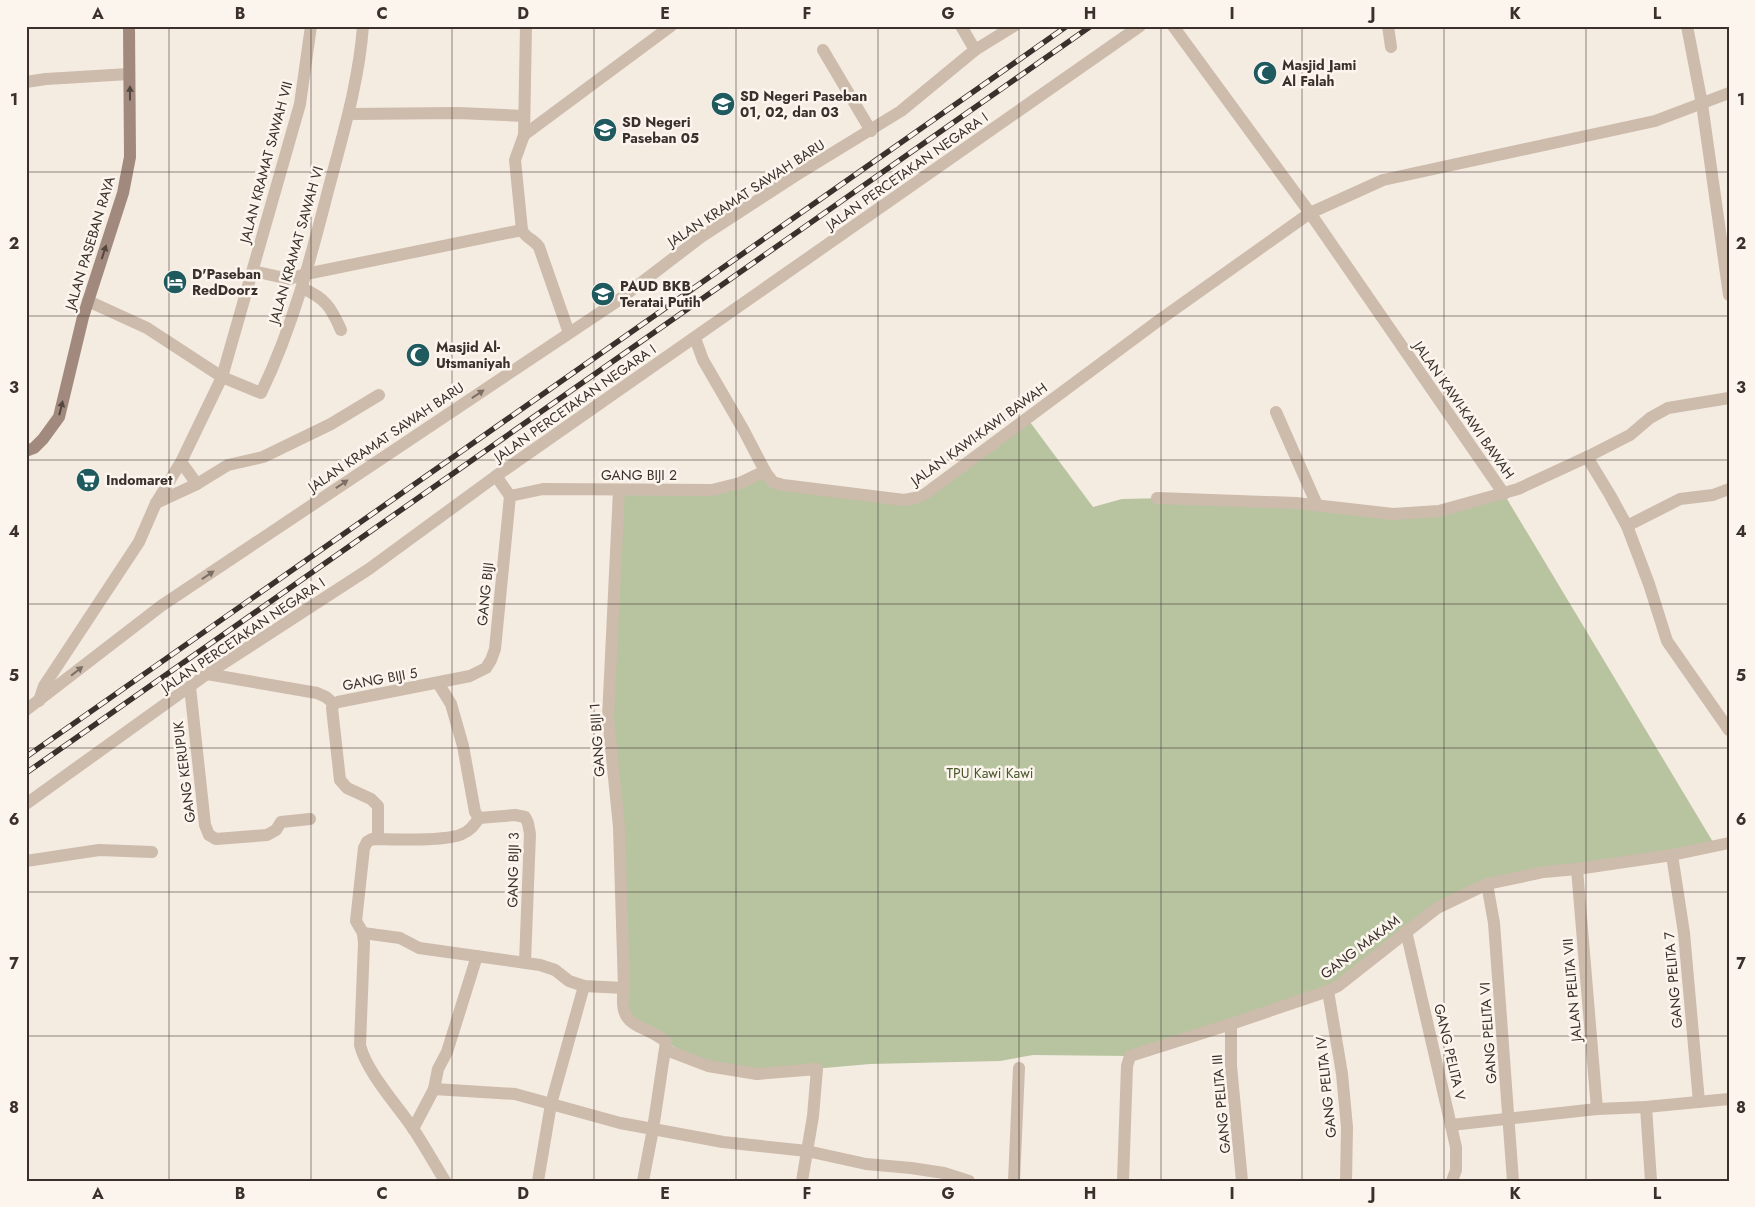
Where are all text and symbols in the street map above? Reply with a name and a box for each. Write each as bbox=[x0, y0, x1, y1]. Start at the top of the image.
text: A bbox=[91, 2, 104, 25]
text: B bbox=[235, 2, 245, 25]
text: C bbox=[376, 2, 388, 25]
text: D bbox=[517, 2, 529, 25]
text: E bbox=[660, 2, 670, 25]
text: F bbox=[803, 2, 811, 25]
text: G bbox=[941, 2, 955, 25]
text: H bbox=[1084, 2, 1096, 25]
text: I bbox=[1229, 2, 1235, 25]
text: J bbox=[1367, 2, 1376, 25]
text: K bbox=[1509, 2, 1521, 25]
text: L bbox=[1653, 2, 1662, 25]
place label: Masjid Jami Al Falah bbox=[1281, 55, 1357, 91]
mosque icon: Masjid Jami Al Falah bbox=[1252, 60, 1278, 86]
street label: JALAN KRAMAT SAWAH VII bbox=[236, 79, 296, 245]
one-way arrow bbox=[125, 85, 133, 101]
place label: SD Negeri Paseban 01, 02, dan 03 bbox=[740, 86, 867, 122]
text: 1 bbox=[10, 88, 18, 111]
text: 1 bbox=[1737, 88, 1745, 111]
school or university icon: SD Negeri Paseban 01, 02, dan 03 bbox=[710, 91, 736, 117]
street label: JALAN PERCETAKAN NEGARA I bbox=[820, 107, 992, 236]
place label: SD Negeri Paseban 05 bbox=[622, 112, 699, 148]
school or university icon: SD Negeri Paseban 05 bbox=[592, 117, 618, 143]
street label: JALAN KRAMAT SAWAH BARU bbox=[662, 135, 829, 253]
street label: JALAN KRAMAT SAWAH VI bbox=[265, 164, 327, 326]
street label: JALAN PASEBAN RAYA bbox=[60, 173, 120, 314]
text: 2 bbox=[9, 232, 19, 255]
text: 2 bbox=[1736, 232, 1746, 255]
one-way arrow bbox=[100, 244, 108, 259]
place label: D'Paseban RedDoorz bbox=[192, 264, 261, 300]
hotel icon: D'Paseban RedDoorz bbox=[162, 269, 188, 295]
place label: PAUD BKB Teratai Putih bbox=[620, 276, 701, 312]
school or university icon: PAUD BKB Teratai Putih bbox=[590, 281, 616, 307]
street label: JALAN KAWI-KAWI BAWAH bbox=[1408, 335, 1519, 483]
place label: Masjid Al- Utsmaniyah bbox=[436, 337, 510, 373]
street label: JALAN PERCETAKAN NEGARA I bbox=[488, 339, 660, 468]
mosque icon: Masjid Al- Utsmaniyah bbox=[405, 342, 431, 368]
text: 3 bbox=[9, 376, 19, 399]
text: 3 bbox=[1736, 376, 1746, 399]
street label: JALAN KRAMAT SAWAH BARU bbox=[303, 377, 468, 498]
street label: JALAN KAWI-KAWI BAWAH bbox=[905, 378, 1051, 491]
one-way arrow bbox=[471, 389, 484, 399]
one-way arrow bbox=[57, 401, 65, 416]
street label: GANG BIJI 2 bbox=[601, 465, 677, 485]
supermarket icon: Indomaret bbox=[75, 467, 101, 493]
place label: Indomaret bbox=[106, 470, 173, 490]
one-way arrow bbox=[336, 479, 349, 489]
text: 4 bbox=[8, 520, 20, 543]
text: 4 bbox=[1735, 520, 1747, 543]
street label: GANG BIJI bbox=[472, 561, 498, 627]
one-way arrow bbox=[201, 570, 214, 580]
street label: JALAN PERCETAKAN NEGARA I bbox=[156, 573, 329, 699]
street label: GANG BIJI 5 bbox=[341, 663, 419, 695]
text: 5 bbox=[9, 664, 19, 687]
text: 5 bbox=[1736, 664, 1746, 687]
one-way arrow bbox=[70, 666, 83, 677]
street label: GANG BIJI 1 bbox=[584, 702, 610, 778]
street label: GANG KERUPUK bbox=[168, 720, 200, 824]
park label: TPU Kawi Kawi bbox=[947, 763, 1033, 783]
text: 6 bbox=[9, 808, 19, 831]
text: 6 bbox=[1736, 808, 1746, 831]
street label: GANG BIJI 3 bbox=[502, 832, 524, 908]
street label: GANG MAKAM bbox=[1316, 911, 1404, 983]
street label: GANG PELITA 7 bbox=[1659, 930, 1687, 1029]
street label: JALAN PELITA VII bbox=[1558, 938, 1587, 1044]
text: 7 bbox=[9, 952, 19, 975]
text: 7 bbox=[1736, 952, 1746, 975]
street label: GANG PELITA VI bbox=[1474, 981, 1502, 1085]
street label: GANG PELITA V bbox=[1429, 1002, 1471, 1103]
street label: GANG PELITA IV bbox=[1311, 1035, 1341, 1139]
street label: GANG PELITA III bbox=[1207, 1054, 1235, 1154]
text: 8 bbox=[9, 1096, 19, 1119]
text: 8 bbox=[1736, 1096, 1746, 1119]
text: A bbox=[91, 1182, 104, 1205]
text: B bbox=[235, 1182, 245, 1205]
text: C bbox=[376, 1182, 388, 1205]
text: D bbox=[517, 1182, 529, 1205]
text: E bbox=[660, 1182, 670, 1205]
text: F bbox=[803, 1182, 811, 1205]
text: G bbox=[941, 1182, 955, 1205]
text: H bbox=[1084, 1182, 1096, 1205]
text: I bbox=[1229, 1182, 1235, 1205]
text: J bbox=[1367, 1182, 1376, 1205]
text: K bbox=[1509, 1182, 1521, 1205]
text: L bbox=[1653, 1182, 1662, 1205]

